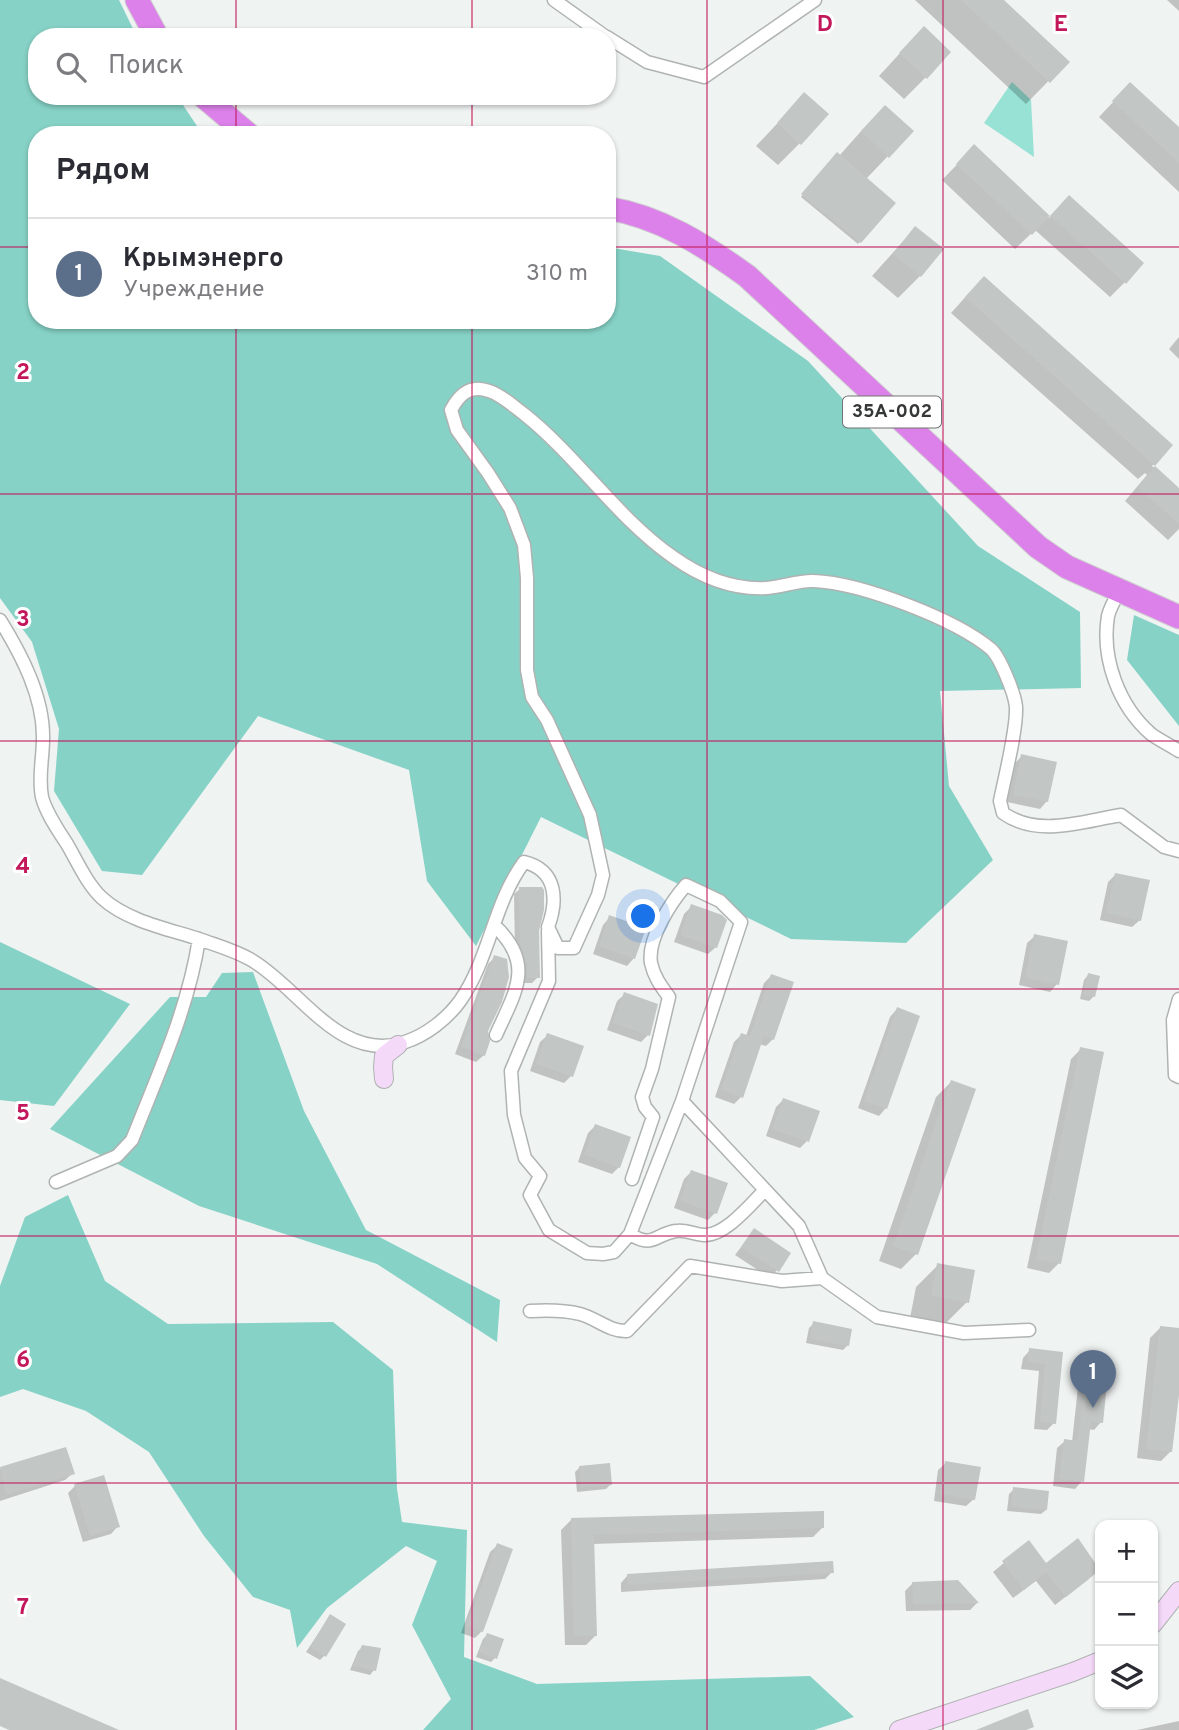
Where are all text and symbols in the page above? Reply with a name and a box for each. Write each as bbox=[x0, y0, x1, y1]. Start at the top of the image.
text: D bbox=[817, 11, 833, 40]
text: E bbox=[1054, 11, 1068, 40]
search box bbox=[28, 28, 616, 105]
icon: search bbox=[52, 48, 90, 86]
text: Поиск bbox=[108, 50, 184, 83]
text: Рядом bbox=[56, 153, 150, 190]
text: Крымэнерго bbox=[123, 243, 284, 276]
text: 1 bbox=[74, 260, 84, 289]
text: 310 m bbox=[526, 260, 588, 289]
text: Учреждение bbox=[123, 276, 265, 305]
text: 2 bbox=[16, 359, 30, 388]
road number: 35А-002 bbox=[843, 396, 941, 428]
text: 3 bbox=[16, 606, 30, 635]
text: 4 bbox=[16, 853, 30, 882]
your location bbox=[626, 899, 660, 933]
text: 5 bbox=[16, 1100, 30, 1129]
text: 6 bbox=[16, 1347, 30, 1376]
pin: 1 bbox=[1070, 1350, 1116, 1408]
map controls bbox=[1095, 1520, 1158, 1709]
button: + bbox=[1095, 1520, 1158, 1583]
button: − bbox=[1095, 1583, 1158, 1646]
text: 7 bbox=[17, 1594, 29, 1623]
button: layers bbox=[1095, 1646, 1158, 1709]

